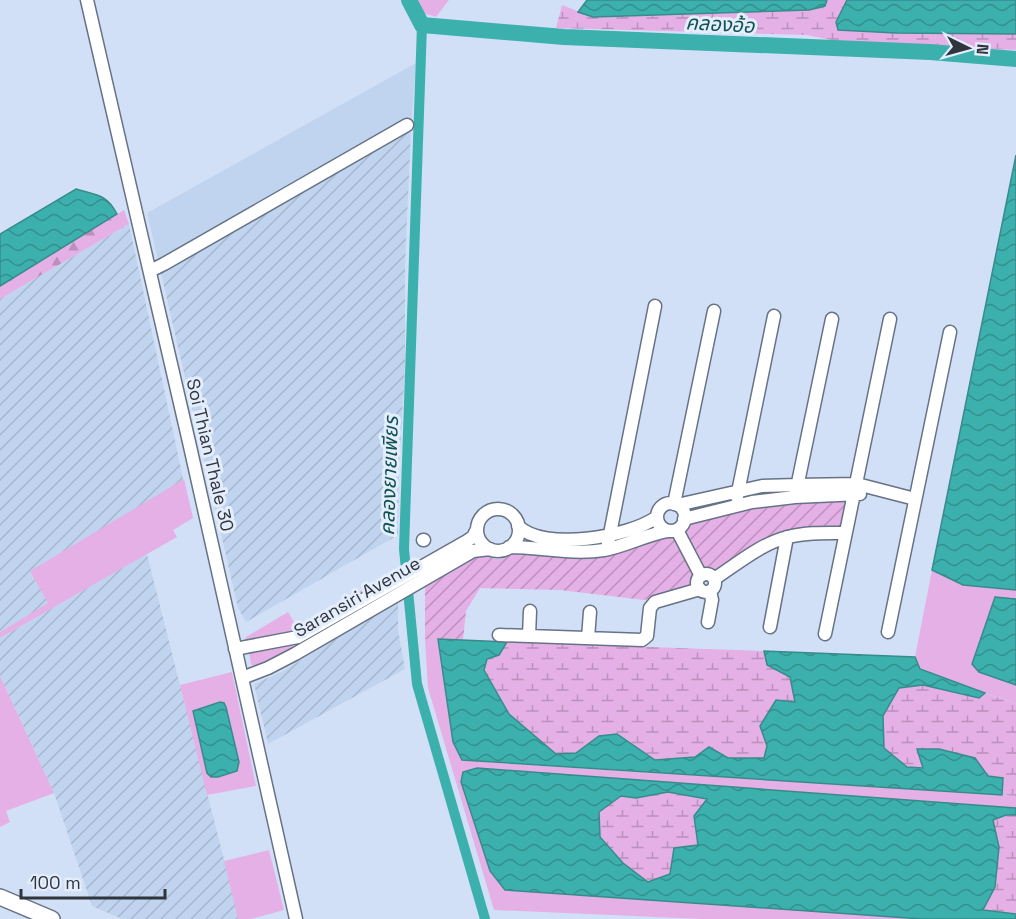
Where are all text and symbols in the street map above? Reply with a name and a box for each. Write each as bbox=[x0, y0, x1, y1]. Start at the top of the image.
water label: คลองอ้อ bbox=[685, 9, 757, 39]
north arrow bbox=[938, 18, 998, 78]
text: N bbox=[972, 43, 993, 56]
street label: Soi Thian Thale 30 bbox=[182, 376, 239, 534]
water label: คลองยายเพียร bbox=[374, 415, 404, 536]
street label: Saransiri Avenue bbox=[289, 551, 424, 642]
scale bar bbox=[21, 862, 165, 900]
text: 100 m bbox=[30, 871, 81, 894]

